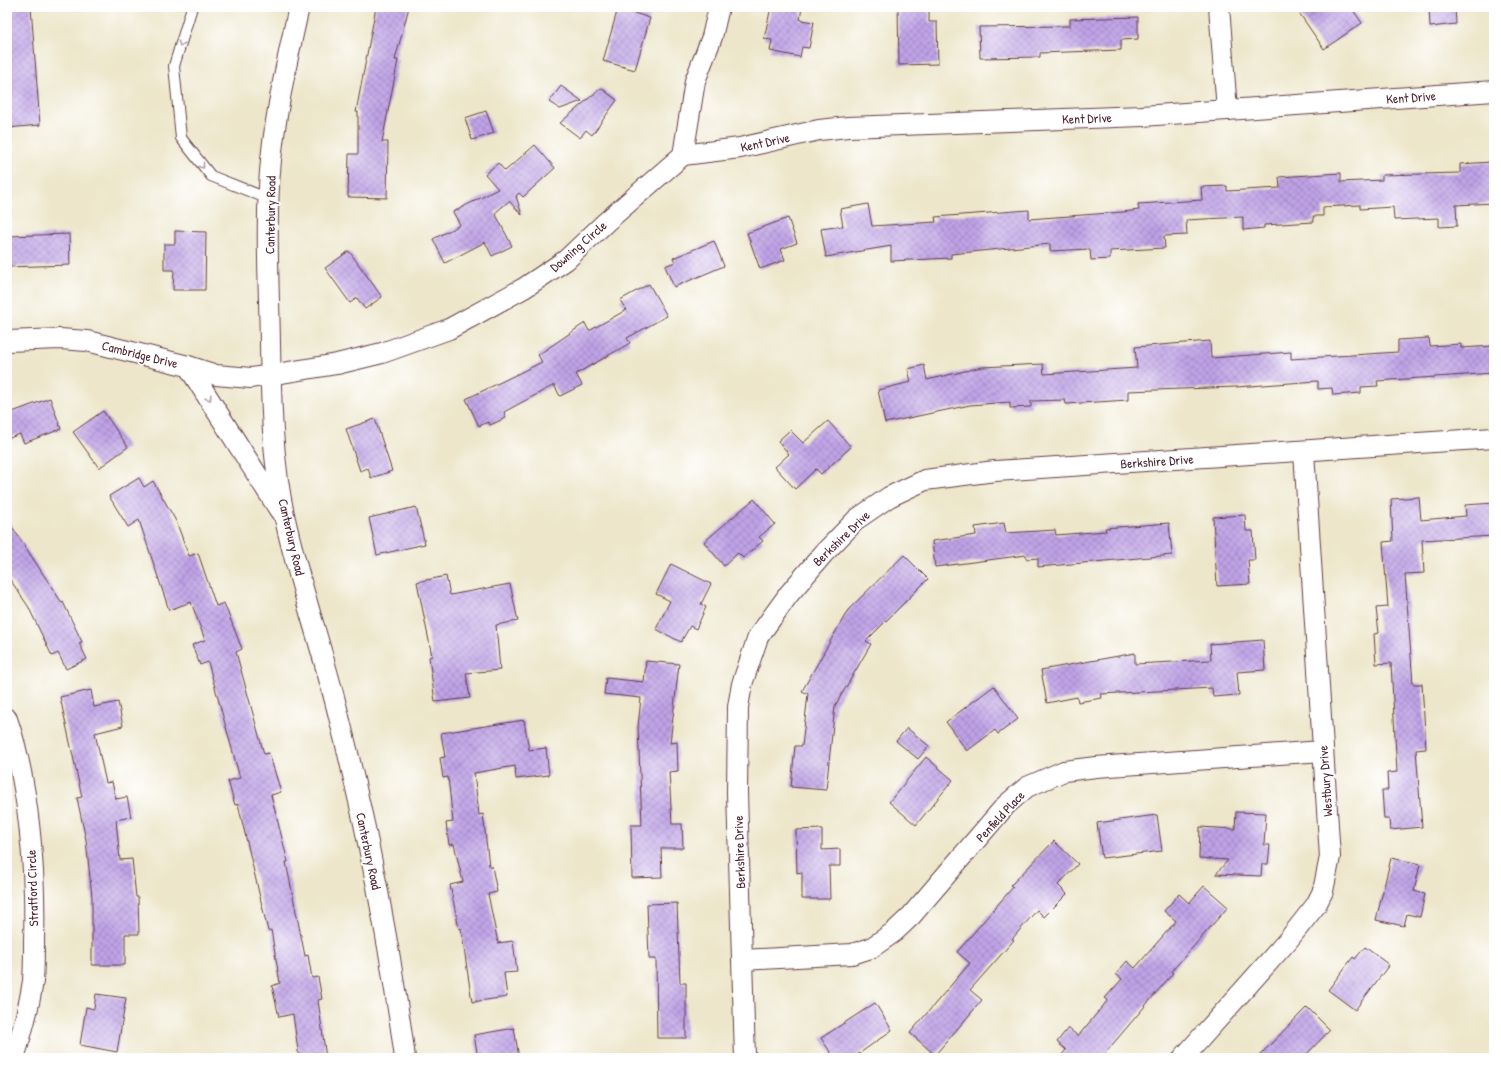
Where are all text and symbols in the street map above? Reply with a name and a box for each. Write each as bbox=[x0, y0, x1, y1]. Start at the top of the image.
one-way arrow bbox=[177, 41, 186, 48]
street label: Kent Drive bbox=[1386, 86, 1436, 108]
street label: Kent Drive bbox=[1062, 108, 1112, 128]
street label: Kent Drive bbox=[739, 128, 791, 156]
one-way arrow bbox=[198, 161, 205, 168]
street label: Canterbury Road bbox=[260, 176, 280, 254]
street label: Downing Circle bbox=[546, 216, 610, 276]
street label: Cambridge Drive bbox=[100, 336, 180, 372]
one-way arrow bbox=[204, 394, 212, 401]
street label: Berkshire Drive bbox=[1120, 449, 1194, 473]
street label: Canterbury Road bbox=[274, 497, 310, 577]
street label: Berkshire Drive bbox=[808, 506, 874, 570]
street label: Westbury Drive bbox=[1314, 745, 1336, 817]
street label: Penfield Place bbox=[972, 786, 1028, 846]
street label: Canterbury Road bbox=[352, 811, 386, 891]
street label: Berkshire Drive bbox=[729, 815, 749, 889]
street label: Stratford Circle bbox=[22, 849, 42, 927]

